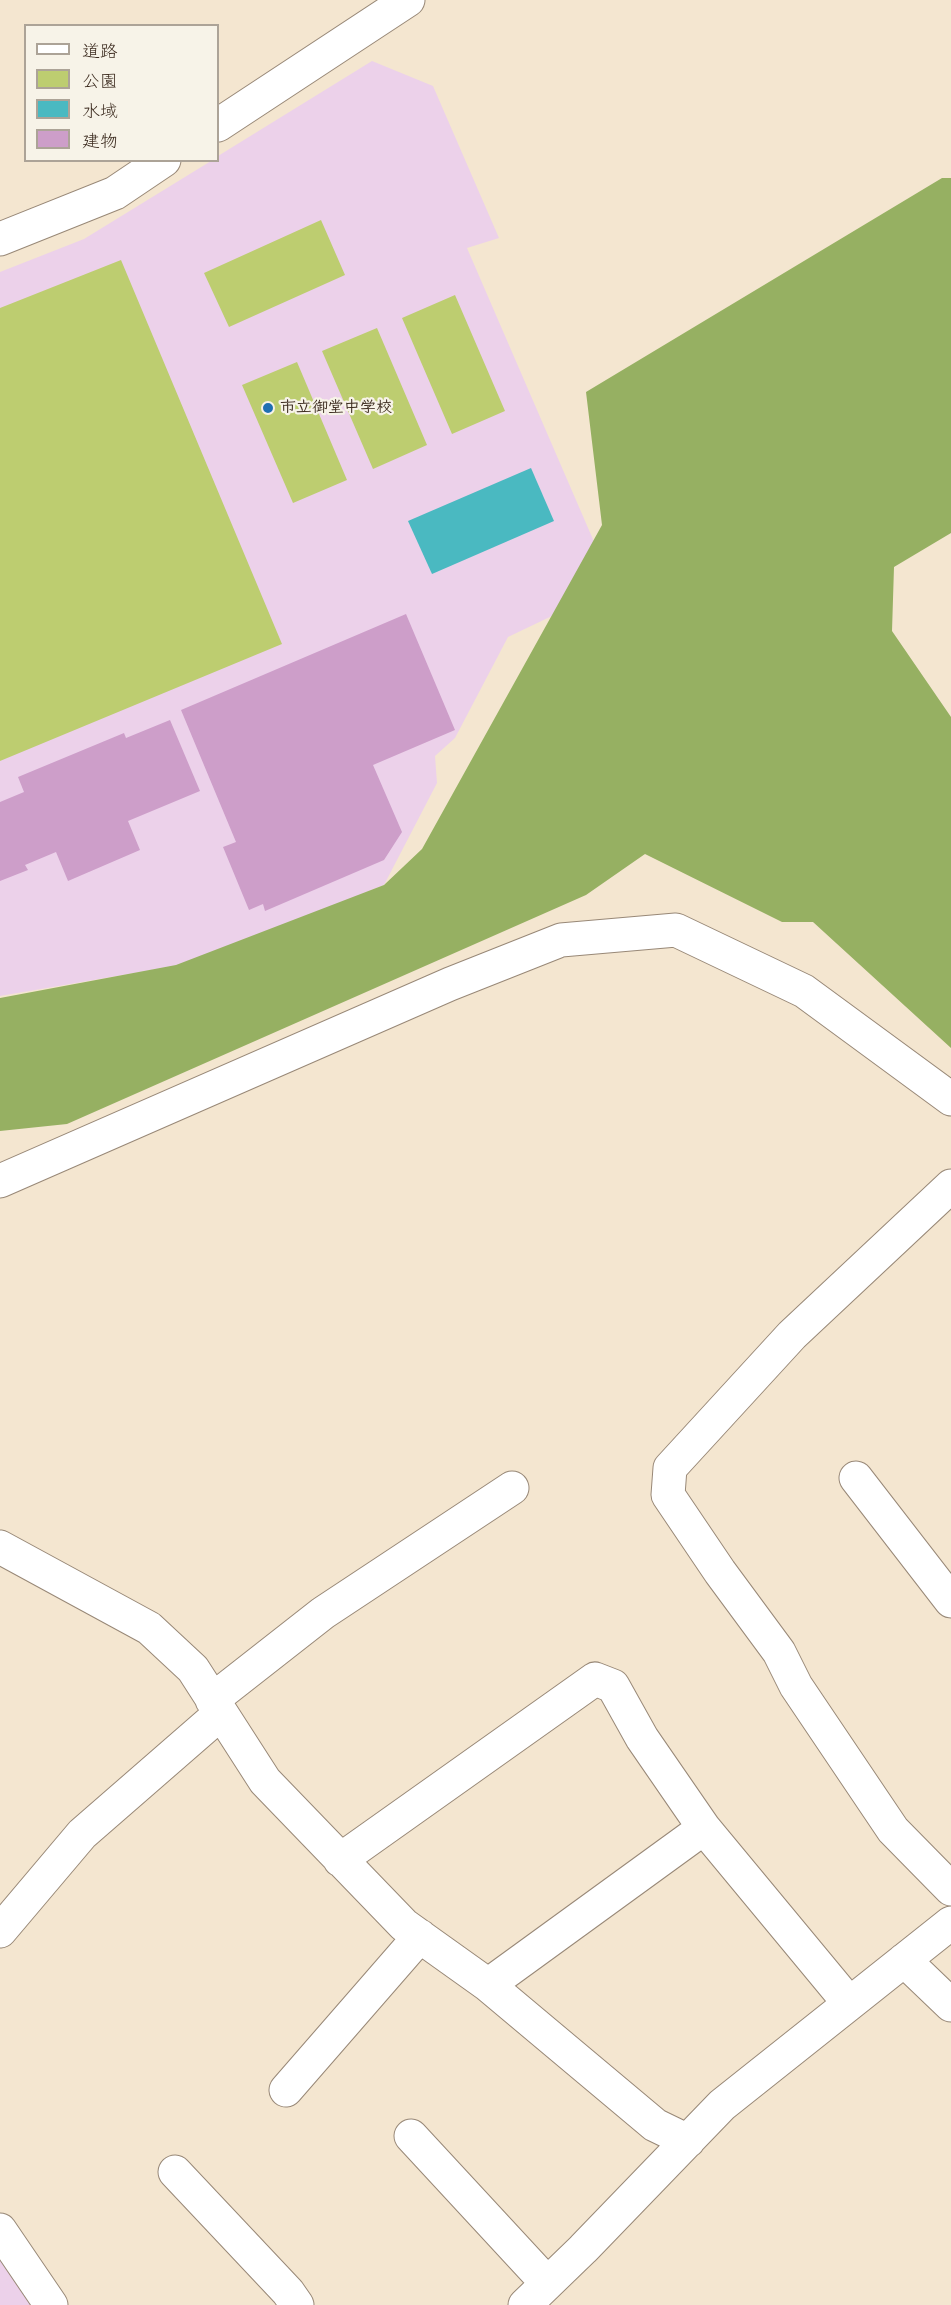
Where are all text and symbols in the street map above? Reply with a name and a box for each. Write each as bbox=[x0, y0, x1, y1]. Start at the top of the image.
legend bbox=[24, 24, 219, 162]
text: 道路 bbox=[82, 36, 118, 63]
text: 公園 bbox=[82, 66, 118, 93]
text: 水域 bbox=[82, 96, 118, 123]
text: 建物 bbox=[82, 126, 118, 153]
place label: 市立御堂中学校 bbox=[280, 398, 392, 418]
marker: 市立御堂中学校 bbox=[261, 401, 275, 415]

